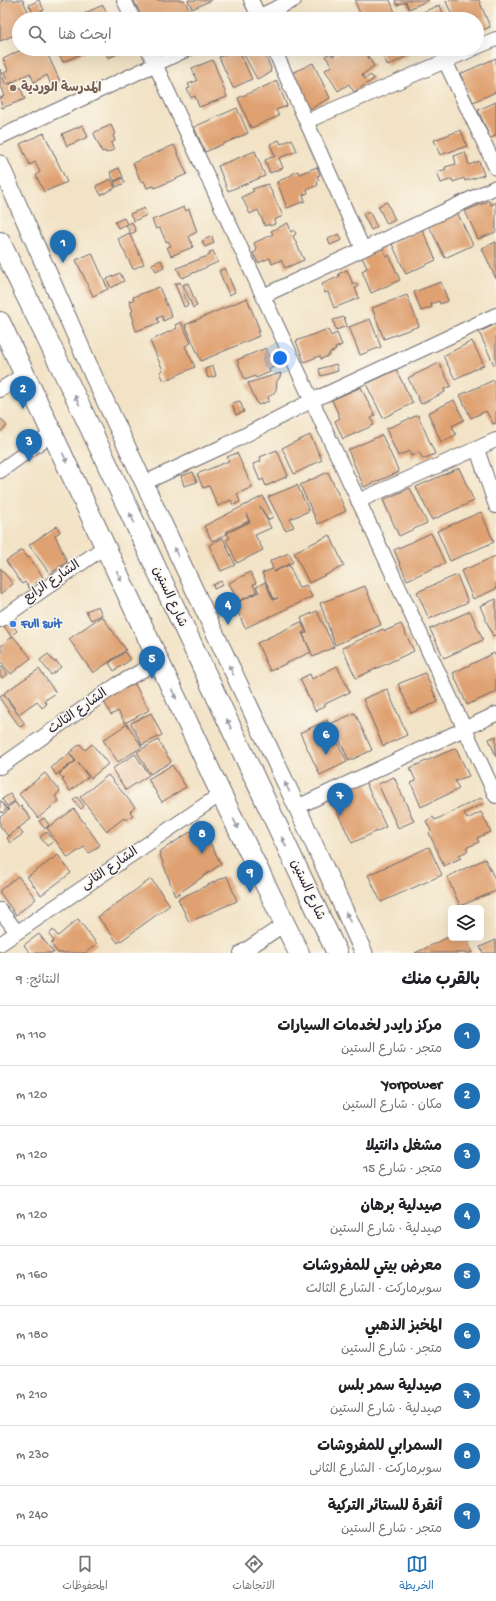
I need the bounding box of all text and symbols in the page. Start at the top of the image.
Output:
search box [12,12,484,56]
icon: search [26,23,48,45]
text: ابحث هنا [58,27,112,45]
place label: المدرسة الوردية [21,80,101,96]
marker: المدرسة الوردية [8,83,18,93]
pin: 1 [50,230,76,263]
your location [270,348,290,368]
pin: 2 [10,376,36,409]
one-way arrow [74,394,80,406]
pin: 3 [16,429,42,462]
one-way arrow [62,452,68,464]
one-way arrow [129,512,135,523]
one-way arrow [173,546,179,557]
street label: الشارع الرابع [21,558,84,607]
street label: شارع الستين [148,564,190,630]
one-way arrow [116,570,122,582]
pin: 4 [215,592,241,625]
place label: Full suit [20,617,63,632]
marker: Full suit [8,619,18,629]
pin: 5 [139,646,165,679]
one-way arrow [228,664,234,675]
street label: الشارع الثالث [46,686,110,738]
one-way arrow [171,688,177,700]
one-way arrow [226,718,232,730]
pin: 6 [313,722,339,755]
one-way arrow [284,781,290,792]
pin: 7 [327,783,353,816]
one-way arrow [233,818,239,830]
pin: 8 [189,821,215,854]
one-way arrow [281,836,287,847]
street label: الشارع الثانى [79,844,141,894]
street label: شارع الستين [286,857,328,923]
pin: 9 [237,860,263,893]
map controls [448,905,484,941]
button: layers [448,905,484,941]
one-way arrow [345,912,351,923]
text: بالقرب منك [401,971,480,991]
text: النتائج: 9 [16,973,60,988]
text: مركز رايدر لخدمات السيارات [278,1018,442,1036]
text: 110 m [16,1028,46,1043]
text: 1 [464,1028,470,1043]
text: متجر · شارع الستين [341,1042,442,1057]
text: Yorpower [382,1076,442,1094]
text: 120 m [16,1088,47,1103]
text: 2 [464,1088,470,1103]
text: مكان · شارع الستين [342,1098,442,1113]
text: مشغل دانتيلا [366,1138,442,1156]
text: 120 m [16,1148,47,1163]
text: 3 [464,1148,470,1163]
text: متجر · شارع 15 [363,1162,442,1177]
text: صيدلية برهان [360,1198,442,1216]
text: 120 m [16,1208,47,1223]
text: 4 [464,1208,470,1223]
text: صيدلية · شارع الستين [330,1222,442,1237]
text: معرض بيتي للمفروشات [303,1258,442,1276]
text: 160 m [16,1268,48,1283]
text: 5 [464,1268,470,1283]
text: سوبرماركت · الشارع الثالث [306,1282,442,1297]
text: المخبز الذهبي [365,1318,442,1336]
text: 180 m [16,1328,48,1343]
text: 6 [464,1328,470,1343]
text: متجر · شارع الستين [341,1342,442,1357]
text: صيدلية سمر بلس [338,1378,442,1396]
text: 210 m [16,1388,47,1403]
text: 7 [464,1388,470,1403]
text: صيدلية · شارع الستين [330,1402,442,1417]
text: السمرابي للمفروشات [317,1438,442,1456]
text: 230 m [16,1448,49,1463]
text: 8 [463,1448,471,1463]
text: سوبرماركت · الشارع الثانى [309,1462,442,1477]
text: أنقرة للستائر التركية [328,1498,442,1516]
text: 240 m [16,1508,48,1523]
text: 9 [464,1508,470,1523]
text: متجر · شارع الستين [341,1522,442,1537]
tab: المحفوظات [62,1553,108,1595]
tab: الاتجاهات [232,1553,275,1595]
tab: الخريطة [399,1553,434,1595]

